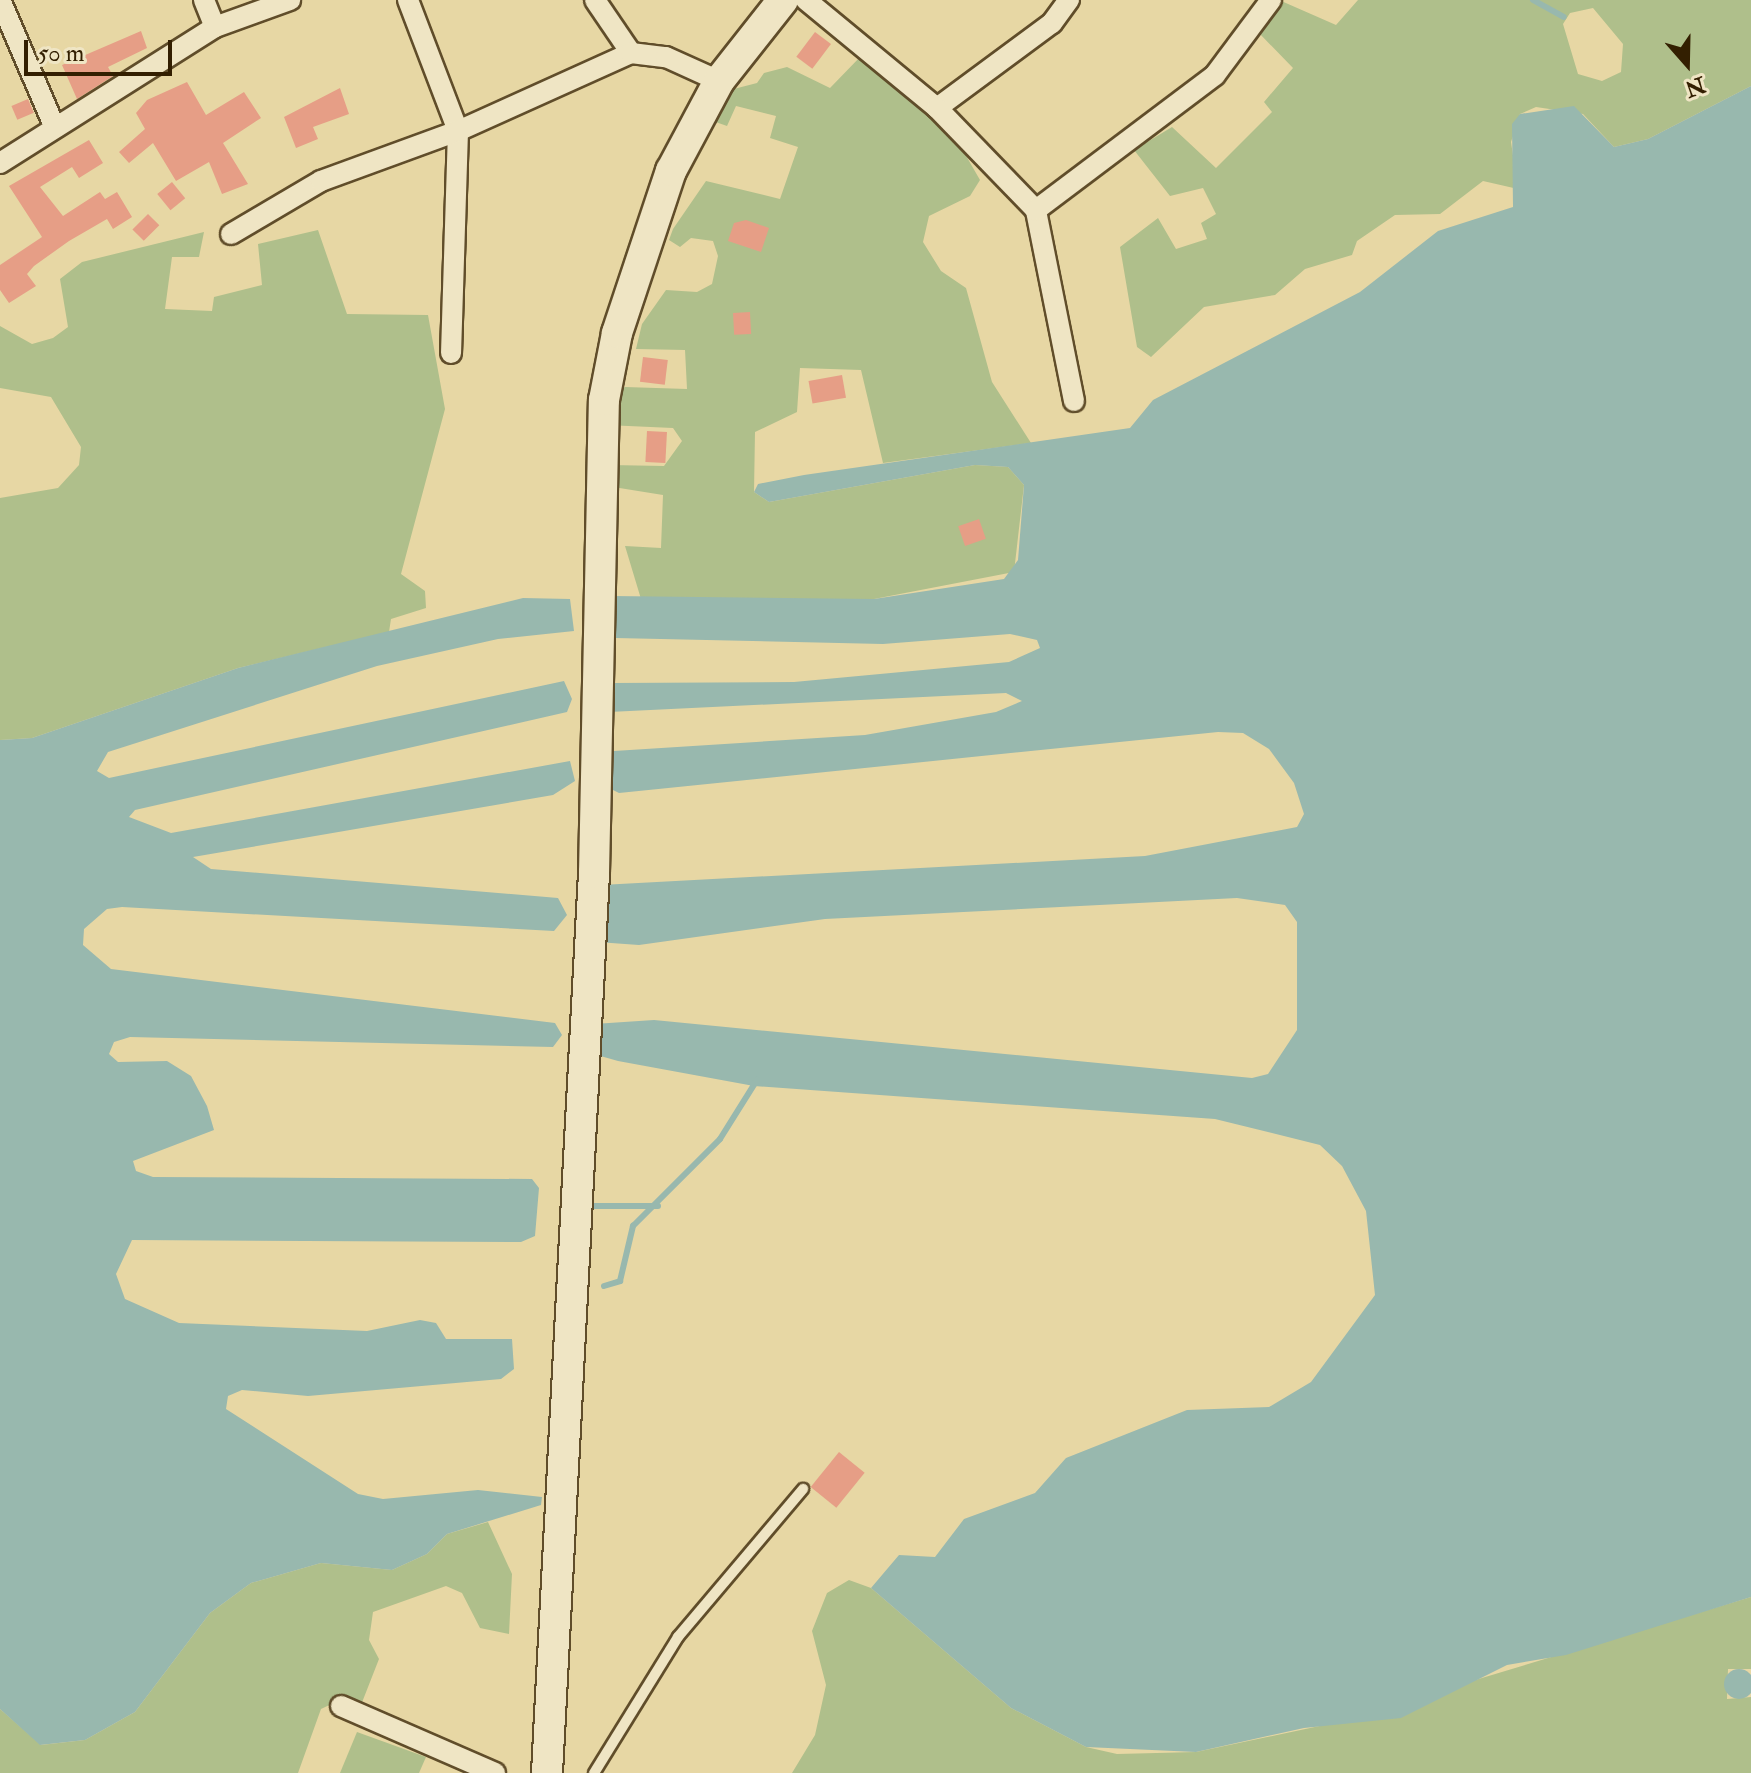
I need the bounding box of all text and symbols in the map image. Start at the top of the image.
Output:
scale bar [28,24,176,74]
north arrow [1647,24,1727,104]
text: 50 m [38,38,84,69]
text: N [1681,70,1709,103]

